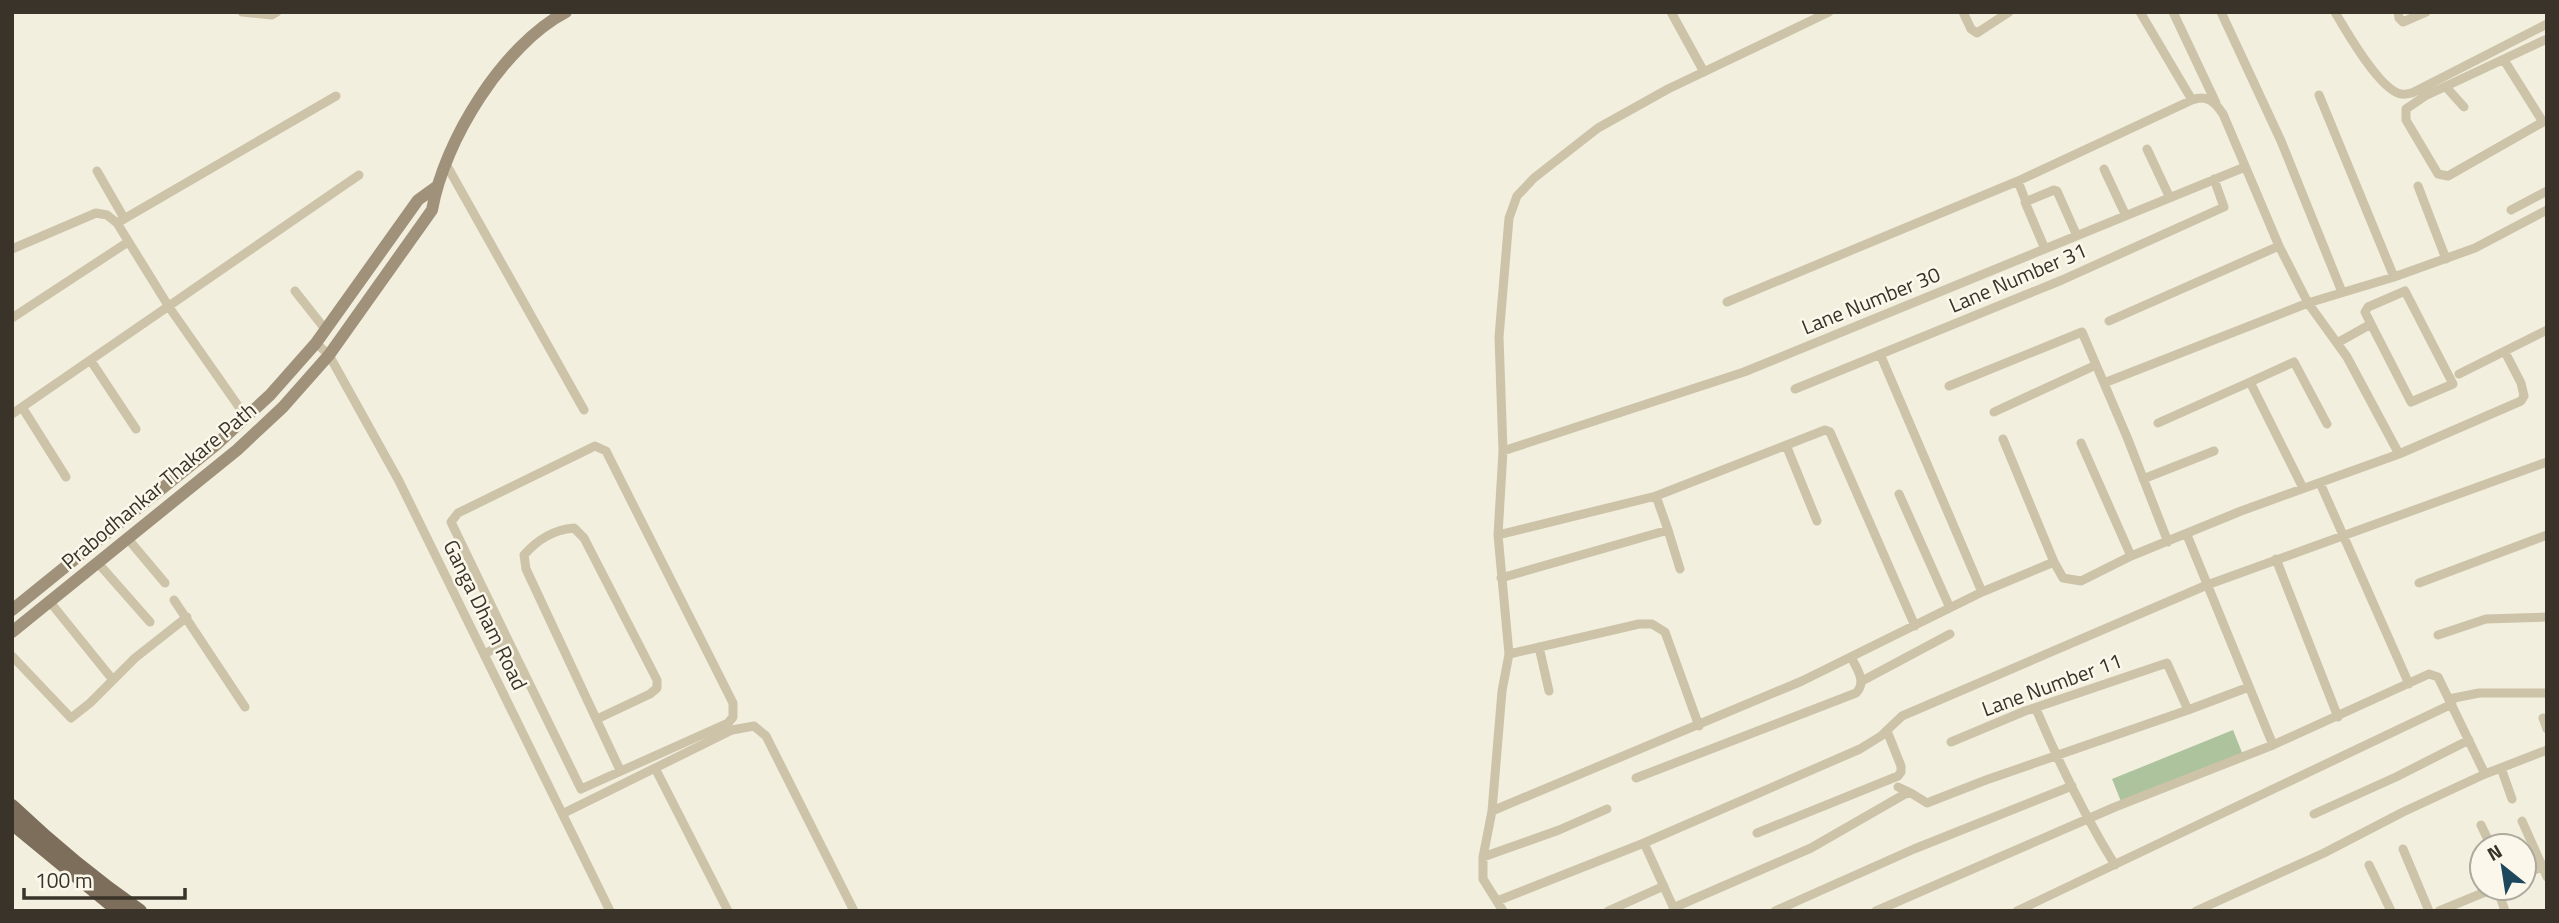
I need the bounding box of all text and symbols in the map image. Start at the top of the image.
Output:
street label: Lane Number 31 [1944,234,2092,321]
street label: Lane Number 30 [1796,258,1945,342]
street label: Prabodhankar Thakare Path [54,394,263,577]
street label: Ganga Dham Road [436,534,536,695]
street label: Lane Number 11 [1977,644,2126,724]
north arrow [2468,832,2538,902]
text: N [2481,836,2507,868]
scale bar [24,856,186,900]
text: 100 m [35,864,92,896]

